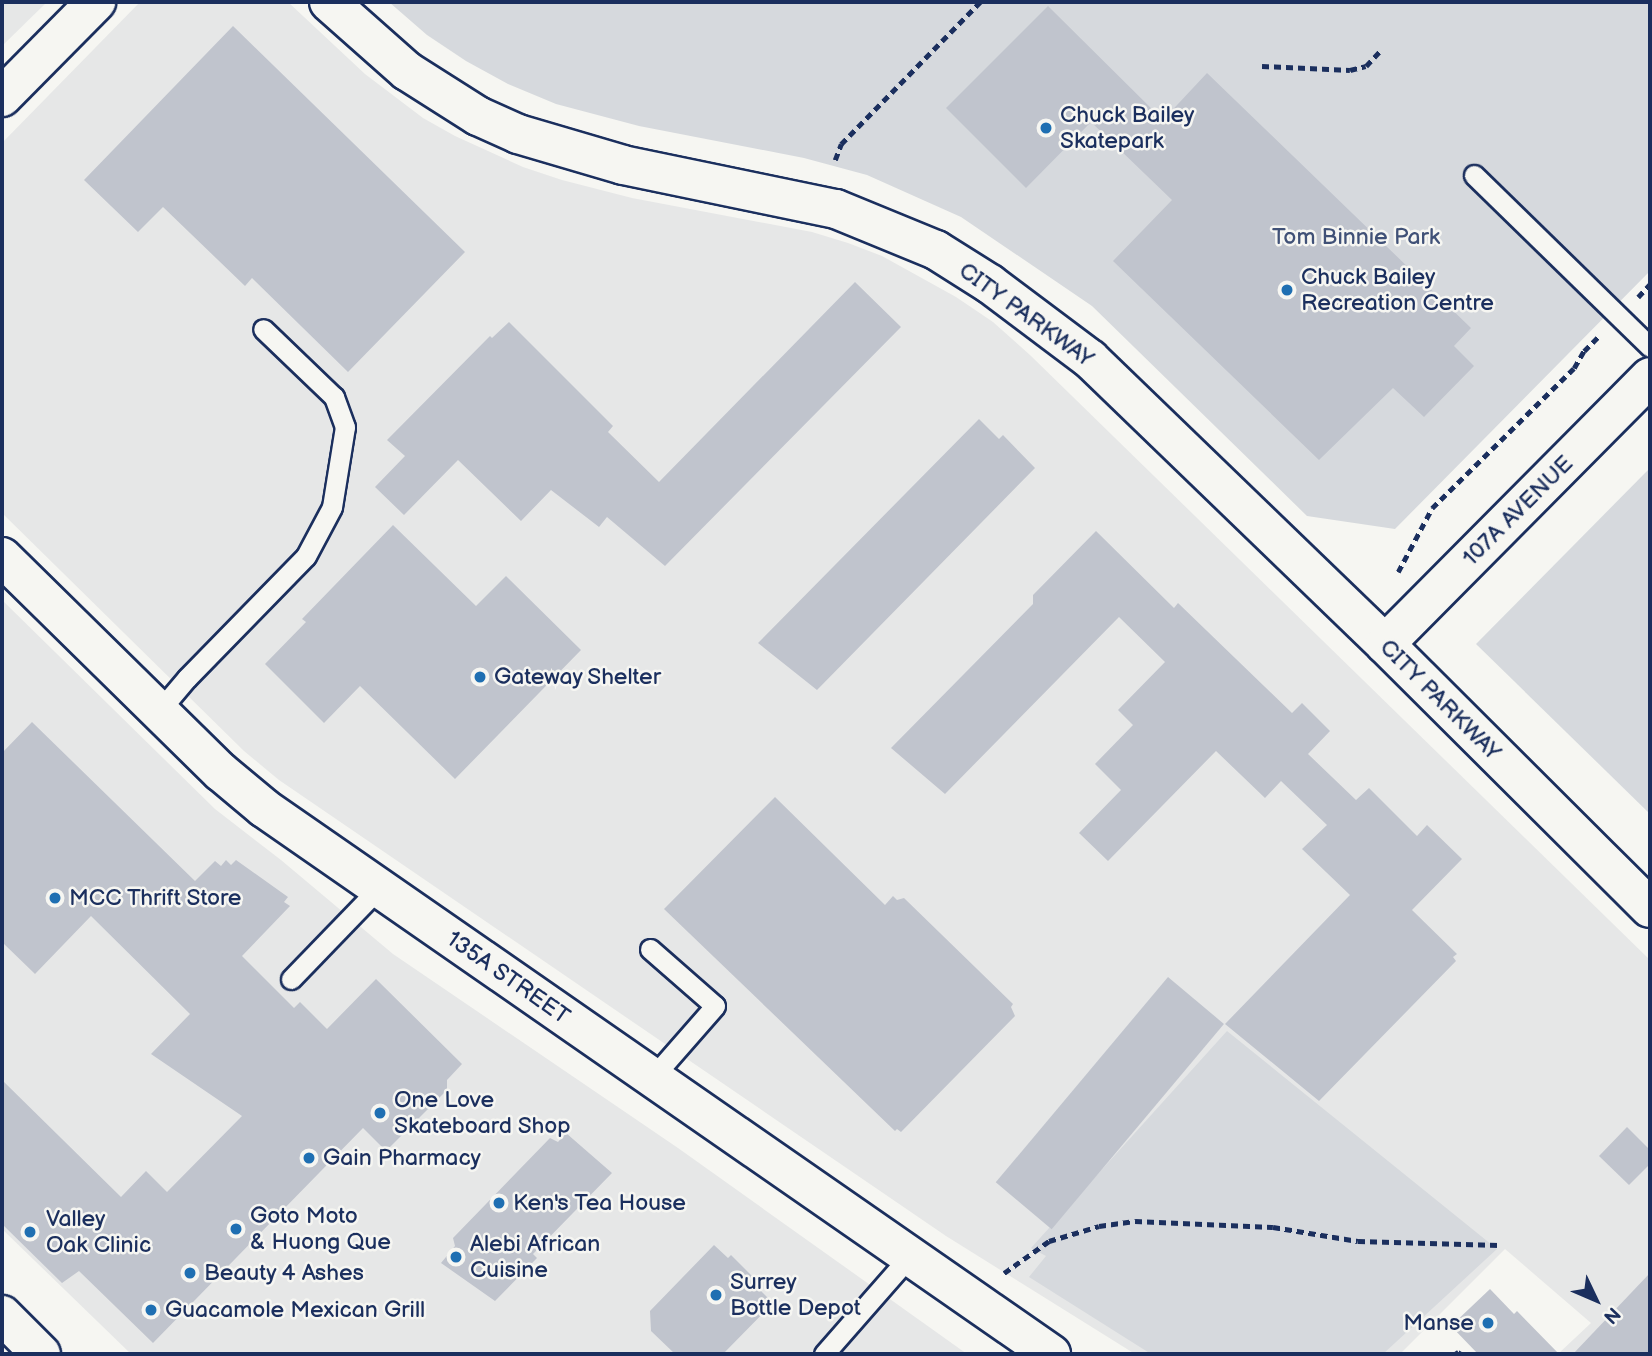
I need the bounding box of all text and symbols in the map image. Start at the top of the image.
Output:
place label: Chuck Bailey Skatepark [1060,101,1194,155]
marker: Chuck Bailey Skatepark [1038,120,1054,136]
park label: Tom Binnie Park [1272,223,1440,251]
street label: CITY PARKWAY [953,257,1099,373]
place label: Chuck Bailey Recreation Centre [1301,263,1494,317]
marker: Chuck Bailey Recreation Centre [1279,282,1295,298]
street label: 107A AVENUE [1457,450,1579,572]
street label: CITY PARKWAY [1374,634,1506,766]
place label: Gateway Shelter [494,663,663,691]
marker: Gateway Shelter [472,669,488,685]
place label: MCC Thrift Store [69,884,243,912]
marker: MCC Thrift Store [47,890,63,906]
street label: 135A STREET [441,925,575,1031]
place label: One Love Skateboard Shop [394,1086,571,1140]
marker: One Love Skateboard Shop [372,1105,388,1121]
place label: Gain Pharmacy [323,1144,481,1172]
marker: Gain Pharmacy [301,1150,317,1166]
place label: Ken's Tea House [513,1189,687,1217]
marker: Ken's Tea House [491,1195,507,1211]
place label: Goto Moto & Huong Que [250,1202,391,1256]
place label: Valley Oak Clinic [46,1205,151,1259]
marker: Goto Moto & Huong Que [228,1221,244,1237]
marker: Valley Oak Clinic [20,1222,40,1242]
place label: Alebi African Cuisine [470,1230,600,1284]
marker: Alebi African Cuisine [448,1249,464,1265]
place label: Beauty 4 Ashes [204,1259,365,1287]
marker: Beauty 4 Ashes [182,1265,198,1281]
north arrow [1561,1265,1631,1335]
place label: Surrey Bottle Depot [730,1268,861,1322]
marker: Surrey Bottle Depot [708,1287,724,1303]
place label: Guacamole Mexican Grill [165,1296,425,1324]
marker: Guacamole Mexican Grill [143,1302,159,1318]
text: N [1598,1302,1625,1328]
place label: Manse [1403,1309,1474,1337]
marker: Manse [1480,1315,1496,1331]

